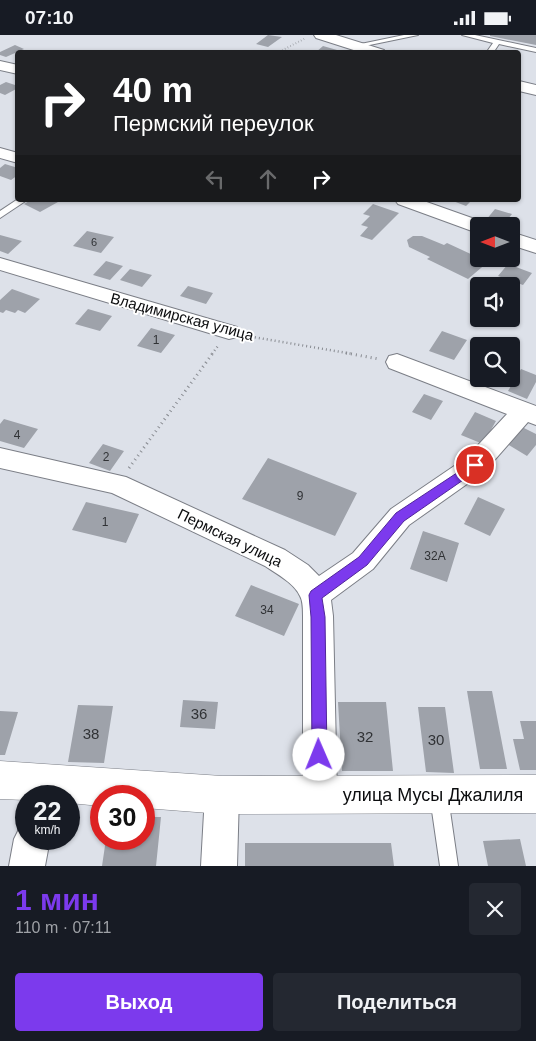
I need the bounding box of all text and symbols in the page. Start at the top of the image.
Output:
text: 07:10 [25,7,74,28]
icon: right [30,70,95,135]
text: 40 m [113,70,193,109]
text: Пермский переулок [113,111,314,136]
icon: left [201,165,229,193]
icon: ahead [254,165,282,193]
icon: right [307,165,335,193]
north arrow [470,217,520,267]
map controls [470,217,520,387]
house number: 6 [91,236,97,248]
button: sound [470,277,520,327]
street label: Владимирская улица [109,289,256,344]
house number: 1 [153,333,160,347]
button: search [470,337,520,387]
house number: 4 [14,428,21,442]
pin [454,444,496,486]
house number: 2 [103,450,110,464]
icon: arrive [461,451,489,479]
house number: 9 [297,489,304,503]
street label: Пермская улица [175,505,286,570]
house number: 1 [102,515,109,529]
house number: 32А [424,549,446,563]
house number: 34 [260,603,274,617]
house number: 36 [191,705,207,722]
house number: 38 [83,725,99,742]
position arrow [292,728,344,780]
house number: 32 [357,728,373,745]
house number: 30 [428,731,444,748]
speed limit sign: 30 [90,785,155,850]
street label: улица Мусы Джалиля [343,785,523,805]
text: 22 [34,797,61,825]
text: km/h [34,823,61,837]
text: 1 мин [15,883,99,916]
button: close [469,883,521,935]
text: 110 m · 07:11 [15,919,111,936]
button: Выход [15,973,263,1031]
button: Поделиться [273,973,521,1031]

